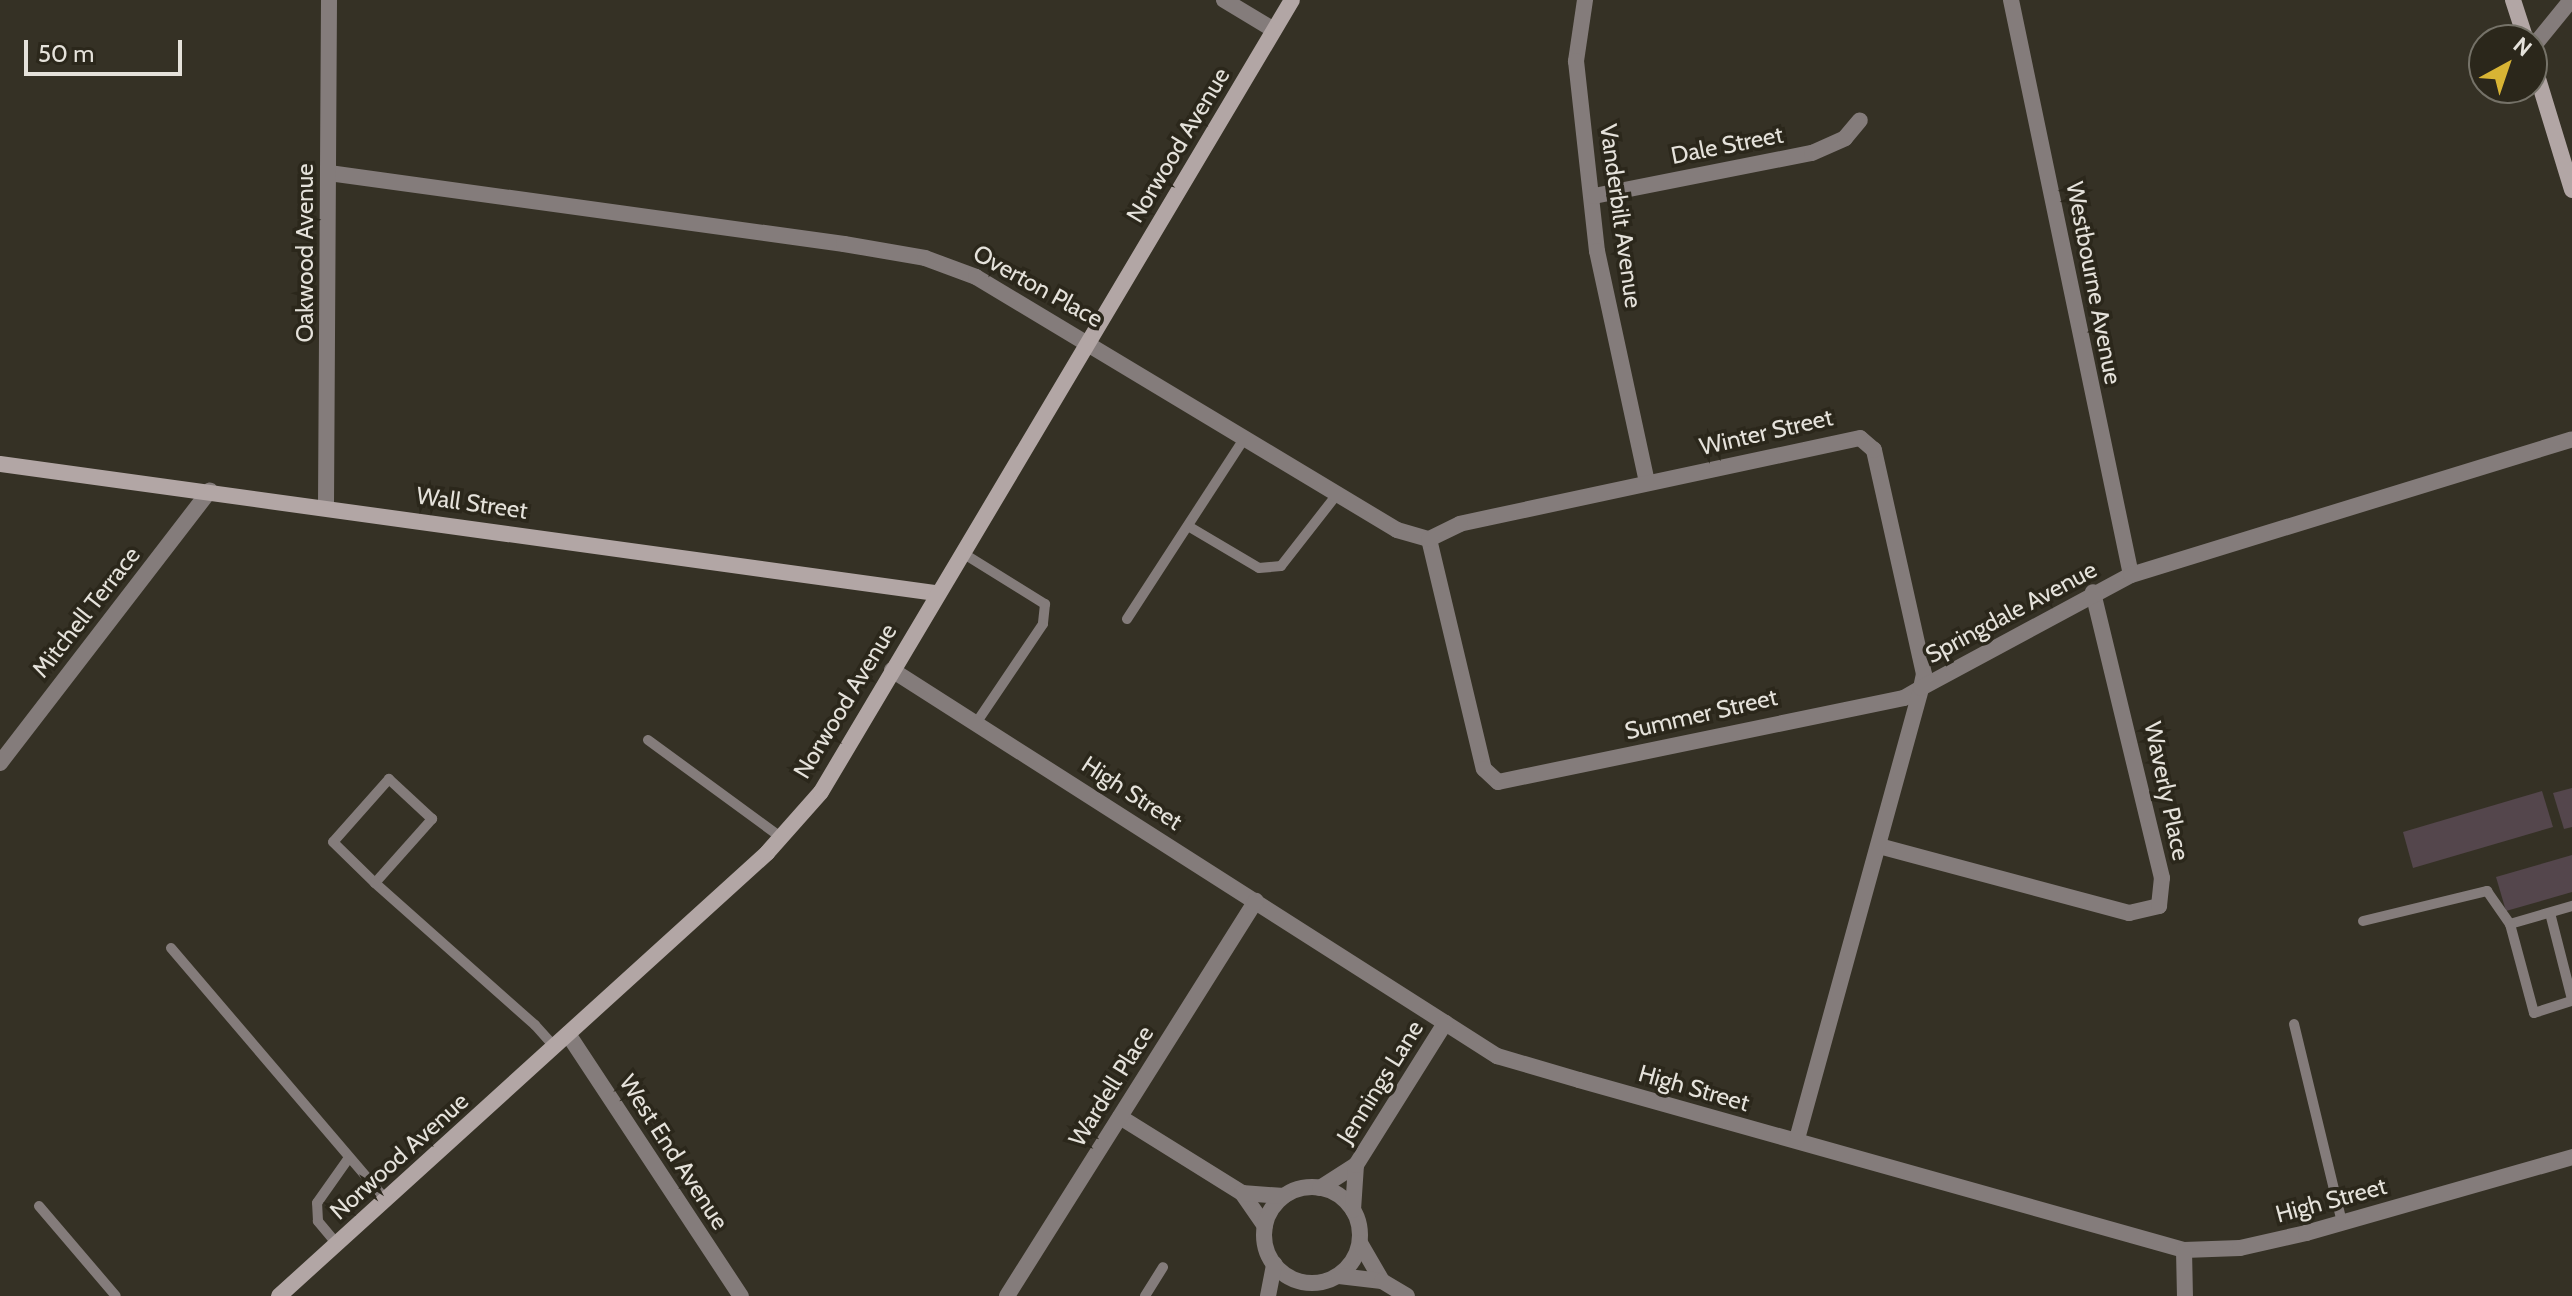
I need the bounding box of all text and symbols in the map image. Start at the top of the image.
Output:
scale bar [28,24,186,74]
north arrow [2468,24,2548,104]
text: N [2508,31,2537,62]
text: 50 m [38,39,94,68]
street label: Norwood Avenue [1120,62,1236,228]
street label: Dale Street [1668,120,1786,170]
street label: Vanderbilt Avenue [1594,122,1648,310]
street label: Oakwood Avenue [291,163,319,343]
street label: Westbourne Avenue [2060,179,2128,387]
street label: Overton Place [968,239,1108,333]
street label: Winter Street [1697,403,1835,461]
street label: Wall Street [415,481,529,525]
street label: Mitchell Terrace [26,541,146,683]
street label: Springdale Avenue [1921,555,2101,669]
street label: Norwood Avenue [787,618,903,784]
street label: Summer Street [1622,682,1780,746]
street label: Waverly Place [2138,719,2196,863]
street label: High Street [1076,750,1188,836]
street label: Jennings Lane [1331,1015,1429,1149]
street label: Wardell Place [1063,1020,1159,1152]
street label: High Street [1635,1058,1753,1118]
street label: West End Avenue [613,1069,735,1235]
street label: Norwood Avenue [324,1086,474,1226]
street label: High Street [2272,1171,2390,1229]

